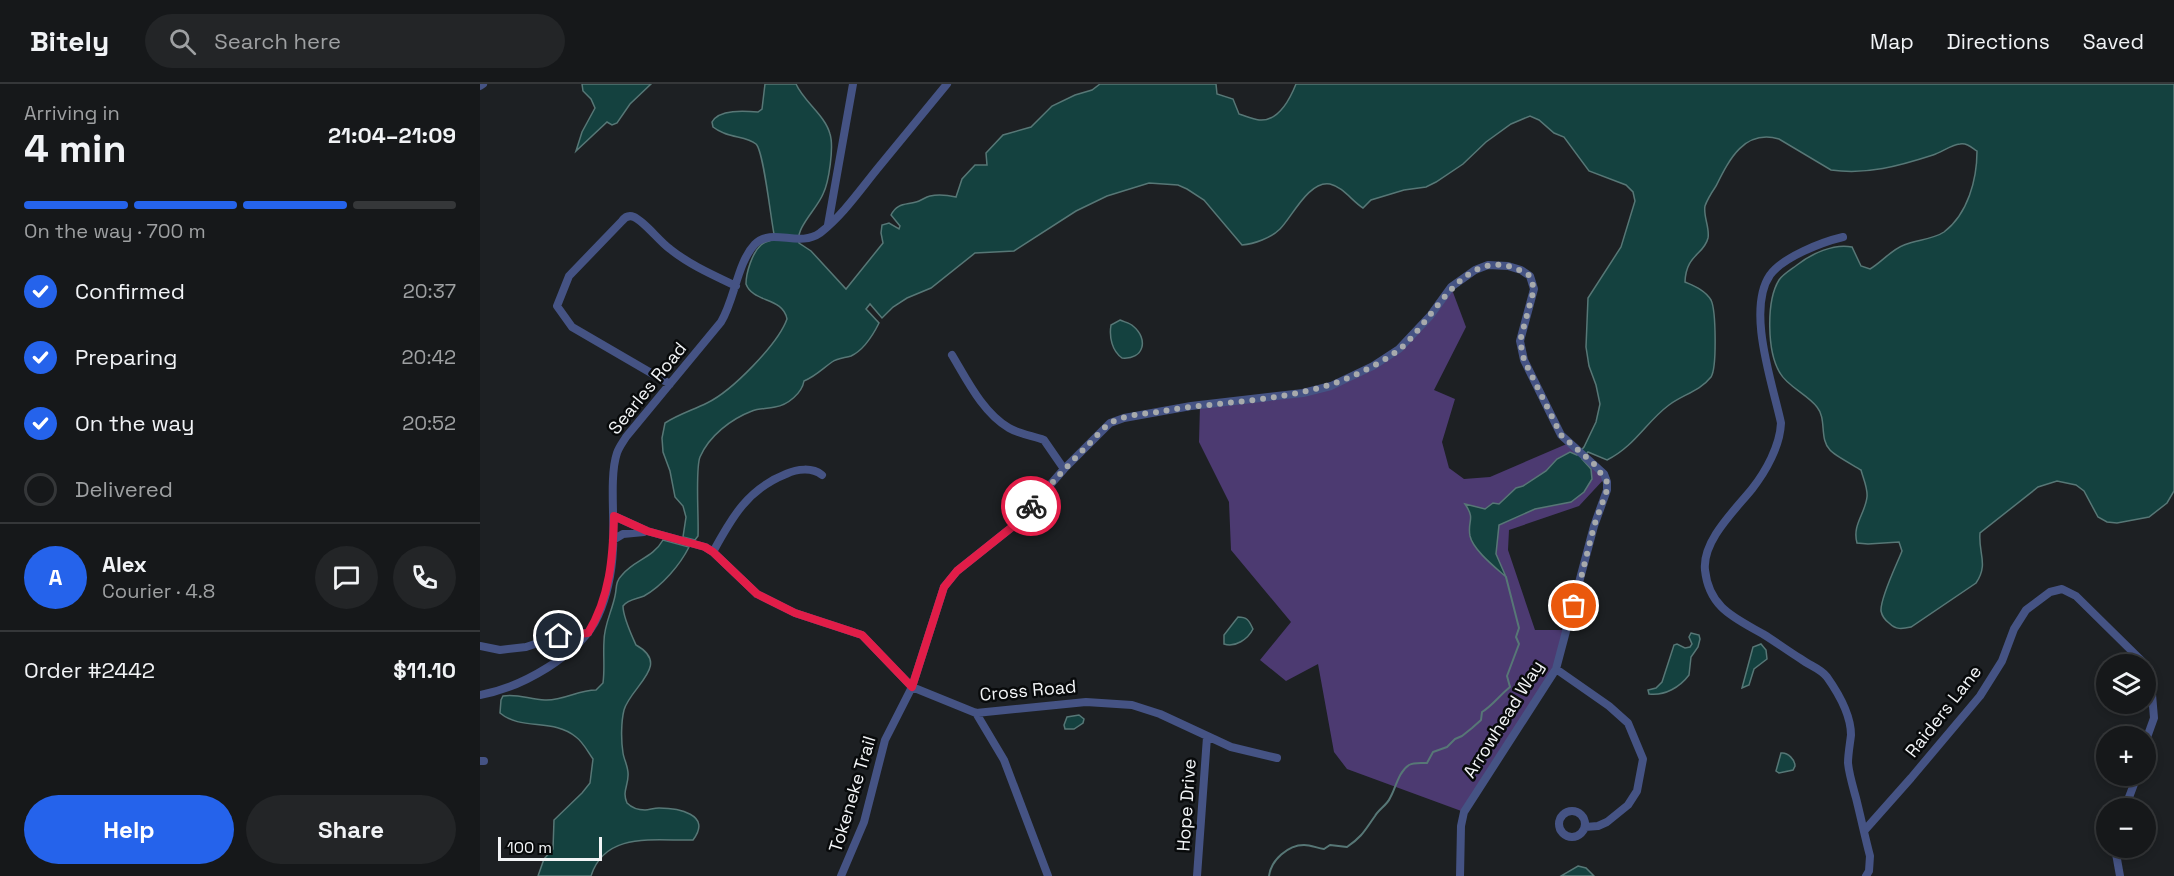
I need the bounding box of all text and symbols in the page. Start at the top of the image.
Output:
search box [145,14,565,68]
text: Bitely [30,23,109,59]
icon: search [166,25,199,58]
text: Search here [214,27,341,55]
text: Map [1870,28,1914,55]
text: Directions [1947,28,2050,55]
text: Saved [2083,28,2144,55]
text: Arriving in [24,100,120,126]
text: 21:04–21:09 [328,121,456,149]
text: 4 min [24,124,126,173]
text: On the way · 700 m [24,218,206,244]
icon: check [24,275,57,308]
text: Confirmed [75,277,185,305]
text: 20:37 [403,278,456,304]
street label: Searles Road [603,337,691,439]
icon: check [24,341,57,374]
text: Preparing [75,343,177,371]
text: 20:42 [402,344,456,370]
icon: check [24,407,57,440]
text: On the way [75,409,194,437]
text: 20:52 [402,410,456,436]
text: Delivered [75,475,173,503]
courier [1001,476,1061,536]
icon: bike [1015,490,1048,523]
button: chat [315,546,378,609]
button: phone [393,546,456,609]
text: Alex [102,550,147,578]
text: A [49,563,62,591]
text: Courier · 4.8 [102,578,215,604]
pin [1548,580,1599,631]
icon: bag [1557,589,1590,622]
pin [533,610,584,661]
icon: home [542,619,575,652]
map controls [2096,654,2156,858]
button: layers [2096,654,2156,714]
text: Order #2442 [24,656,155,684]
text: $11.10 [393,656,456,684]
street label: Arrowhead Way [1458,656,1548,782]
street label: Raiders Lane [1900,660,1986,762]
street label: Cross Road [979,674,1077,706]
button: + [2096,726,2156,786]
street label: Tokeneke Trail [823,733,881,855]
street label: Hope Drive [1171,758,1201,852]
button: Help [24,795,234,864]
button: Share [246,795,456,864]
button: − [2096,798,2156,858]
scale bar [498,834,602,862]
text: 100 m [507,837,552,858]

